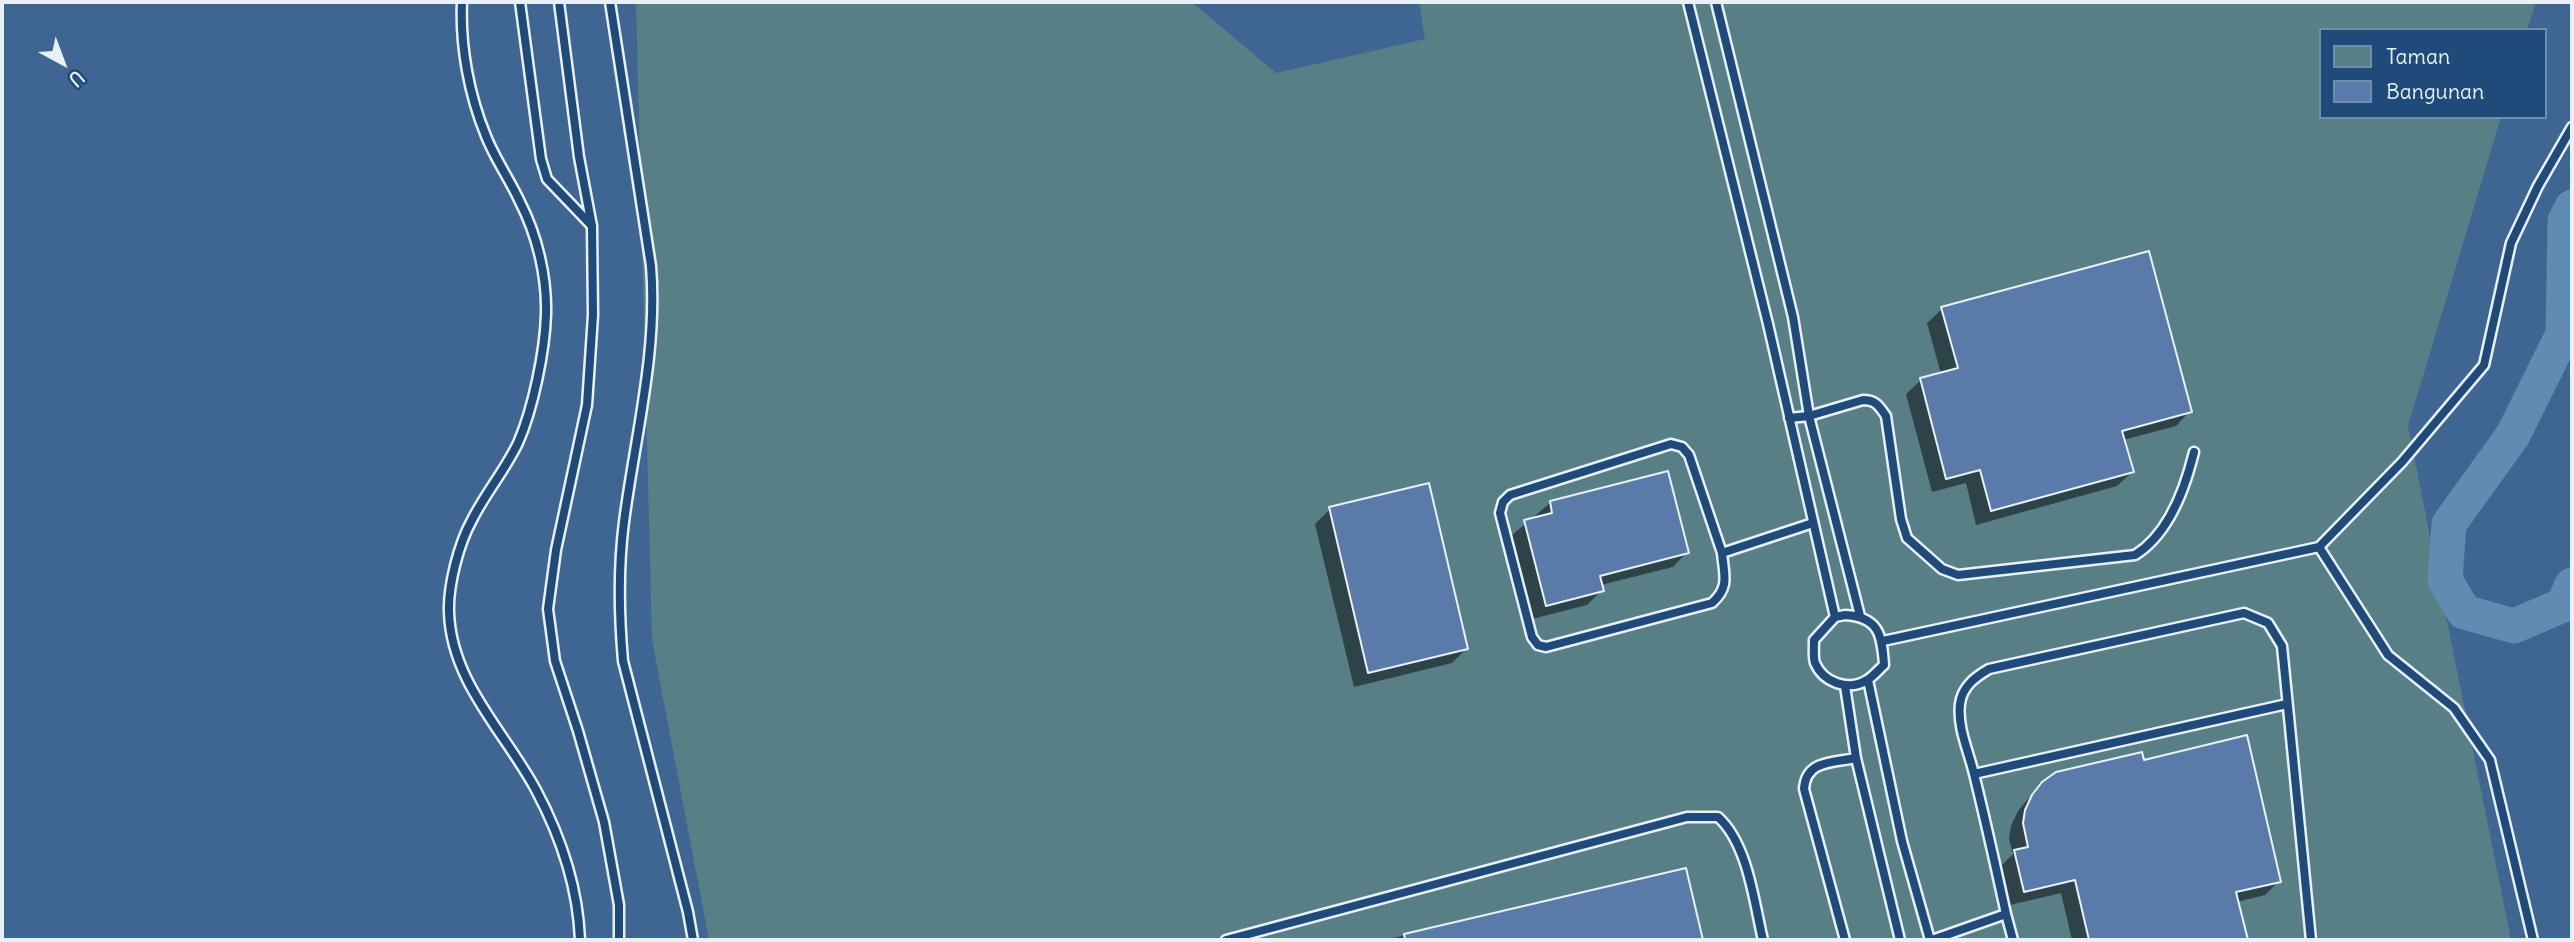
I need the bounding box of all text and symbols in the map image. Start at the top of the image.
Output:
north arrow [28,28,98,98]
legend [2318,28,2546,119]
text: Taman [2386,43,2450,70]
text: U [64,66,90,92]
text: Bangunan [2386,78,2484,105]

